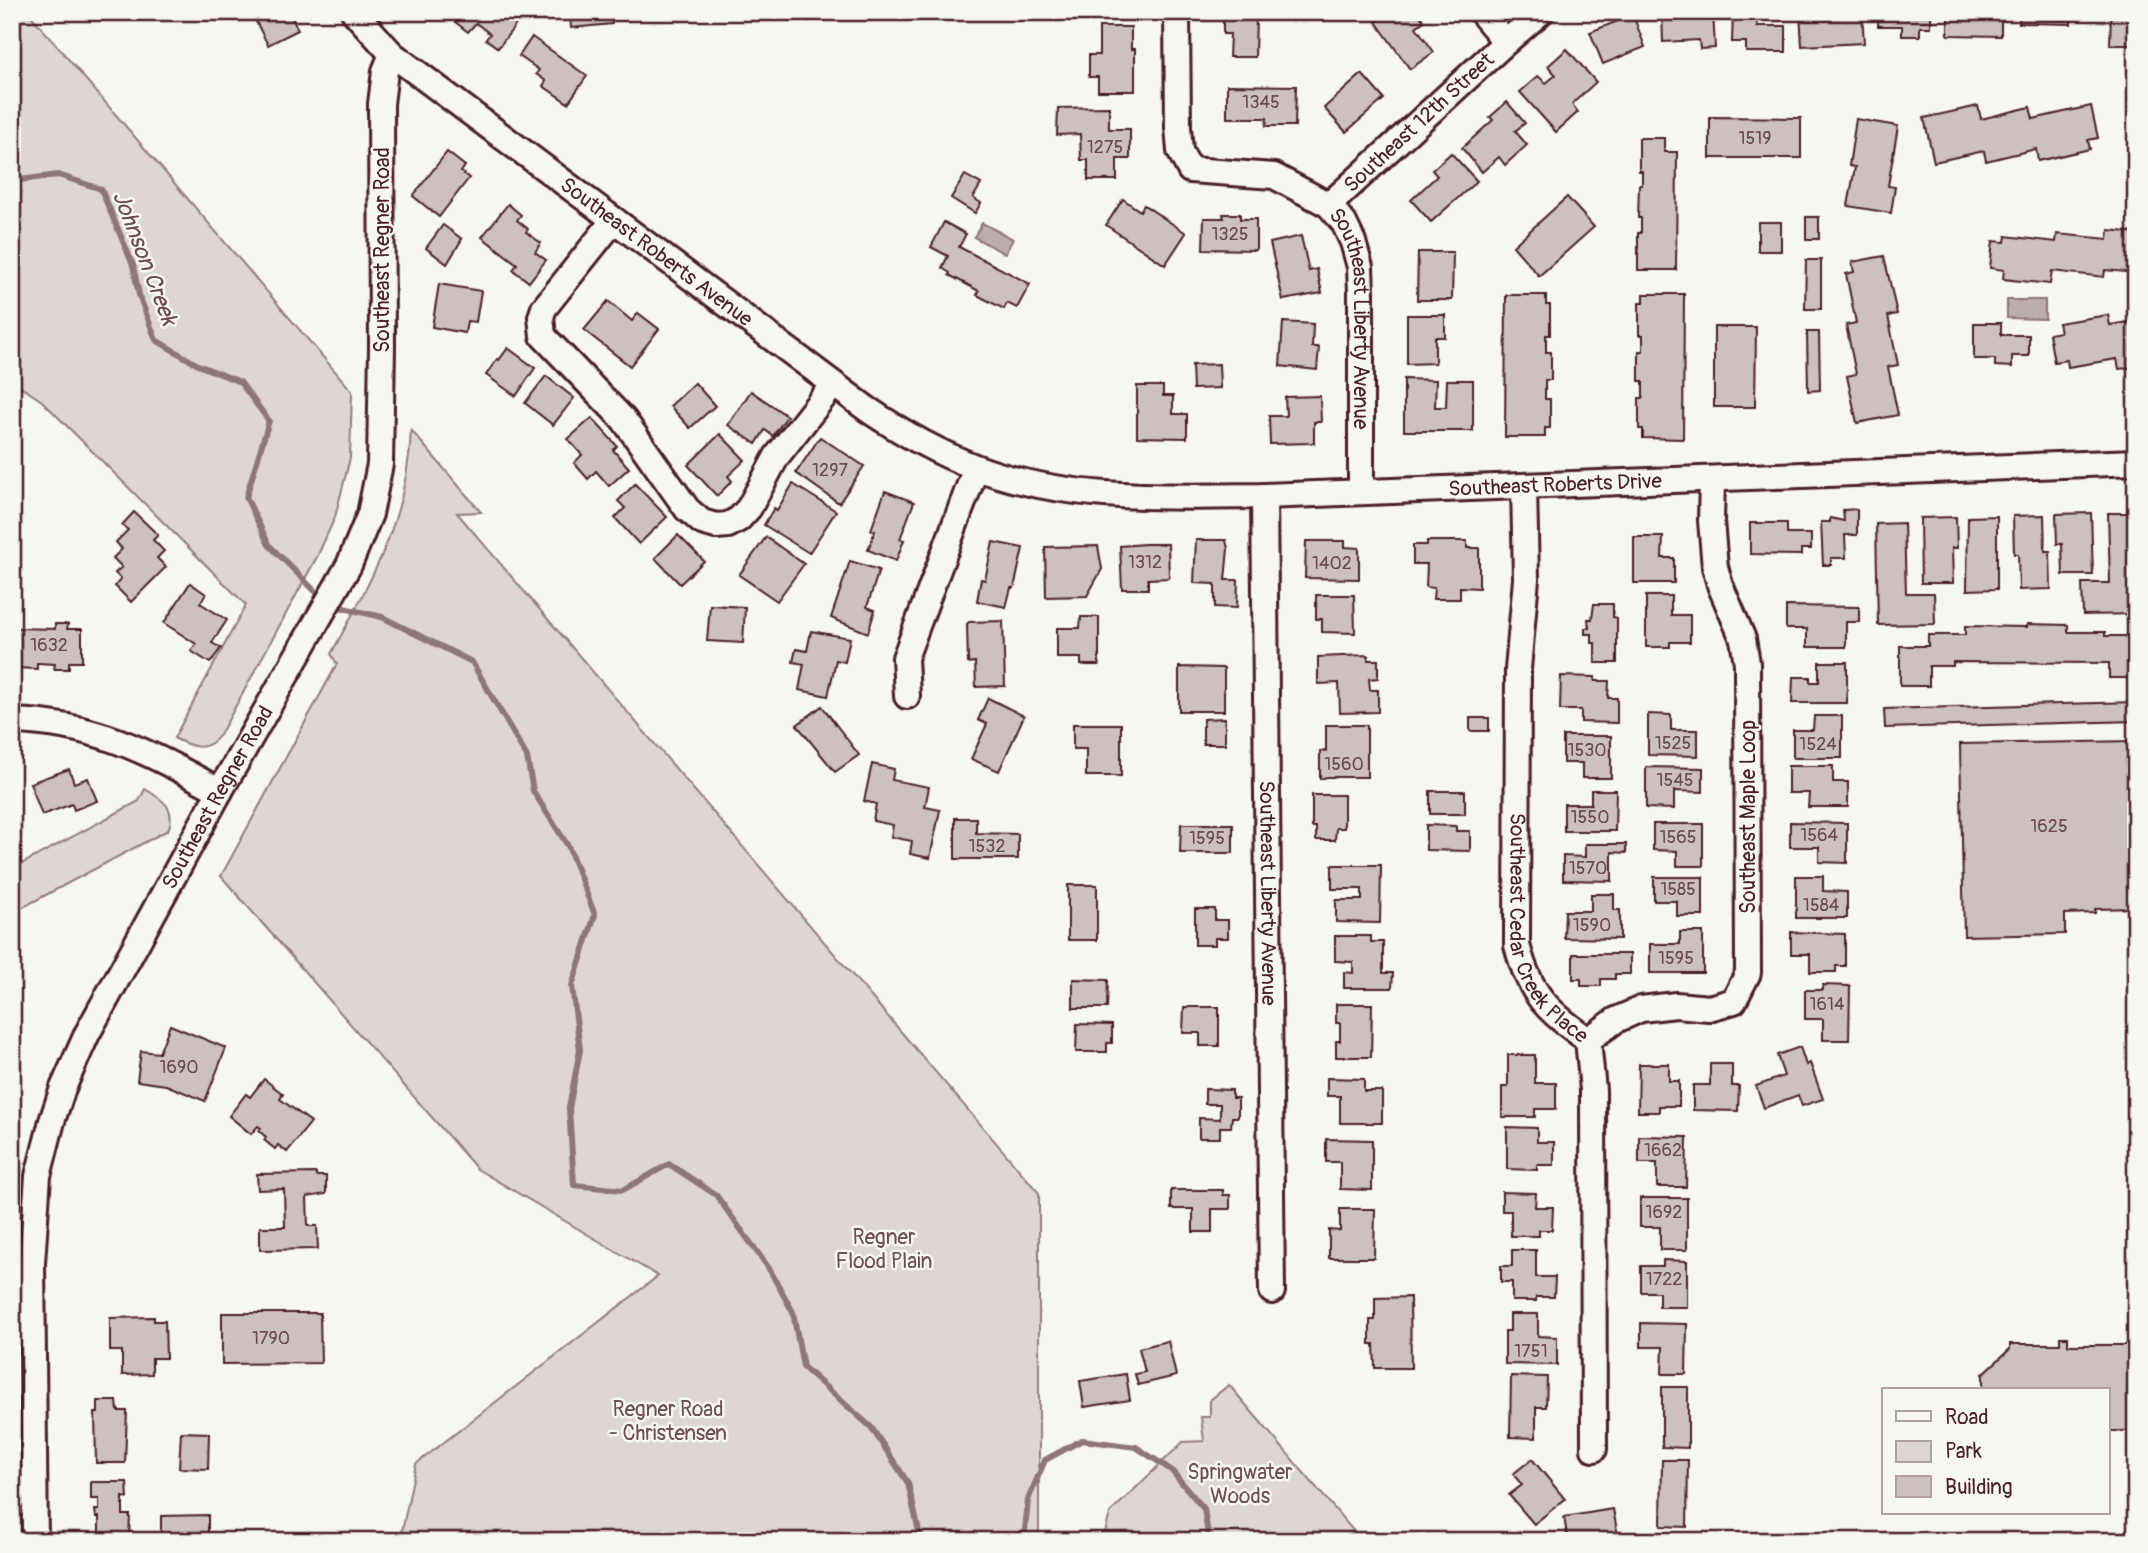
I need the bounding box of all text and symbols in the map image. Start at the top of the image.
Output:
street label: Southeast 12th Street [1338,46,1500,198]
house number: 1345 [1242,91,1280,114]
house number: 1519 [1738,127,1772,150]
house number: 1275 [1087,136,1123,159]
street label: Southeast Regner Road [369,147,396,353]
street label: Southeast Roberts Avenue [555,171,759,333]
water label: Johnson Creek [106,187,185,331]
street label: Southeast Liberty Avenue [1323,202,1375,430]
house number: 1325 [1212,223,1248,246]
house number: 1297 [812,459,848,482]
street label: Southeast Roberts Drive [1448,467,1663,502]
house number: 1312 [1128,551,1162,574]
house number: 1402 [1312,552,1352,575]
house number: 1632 [30,634,68,657]
street label: Southeast Regner Road [155,701,279,894]
street label: Southeast Maple Loop [1735,720,1762,914]
house number: 1525 [1655,732,1691,755]
house number: 1524 [1799,733,1837,756]
house number: 1530 [1567,739,1607,762]
house number: 1560 [1324,753,1364,776]
house number: 1545 [1657,769,1694,792]
street label: Southeast Liberty Avenue [1253,780,1283,1006]
house number: 1550 [1571,806,1609,829]
street label: Southeast Cedar Creek Place [1503,813,1594,1050]
house number: 1625 [2030,815,2068,838]
house number: 1564 [1800,824,1838,847]
house number: 1565 [1659,826,1697,849]
house number: 1595 [1189,827,1225,850]
house number: 1532 [969,835,1005,858]
house number: 1570 [1569,857,1607,880]
house number: 1585 [1660,878,1696,901]
house number: 1584 [1803,894,1840,917]
house number: 1590 [1573,914,1611,937]
house number: 1595 [1658,947,1694,970]
house number: 1614 [1810,993,1845,1016]
house number: 1690 [159,1056,199,1079]
house number: 1662 [1644,1139,1682,1162]
house number: 1692 [1646,1201,1682,1224]
park label: Regner Flood Plain [836,1224,932,1275]
house number: 1722 [1646,1268,1682,1291]
house number: 1790 [252,1327,290,1350]
house number: 1751 [1514,1340,1548,1363]
legend [1882,1388,2110,1514]
park label: Regner Road - Christensen [609,1396,727,1447]
text: Road [1945,1404,1989,1431]
text: Park [1945,1438,1982,1465]
park label: Springwater Woods [1187,1459,1293,1510]
text: Building [1945,1474,2012,1501]

